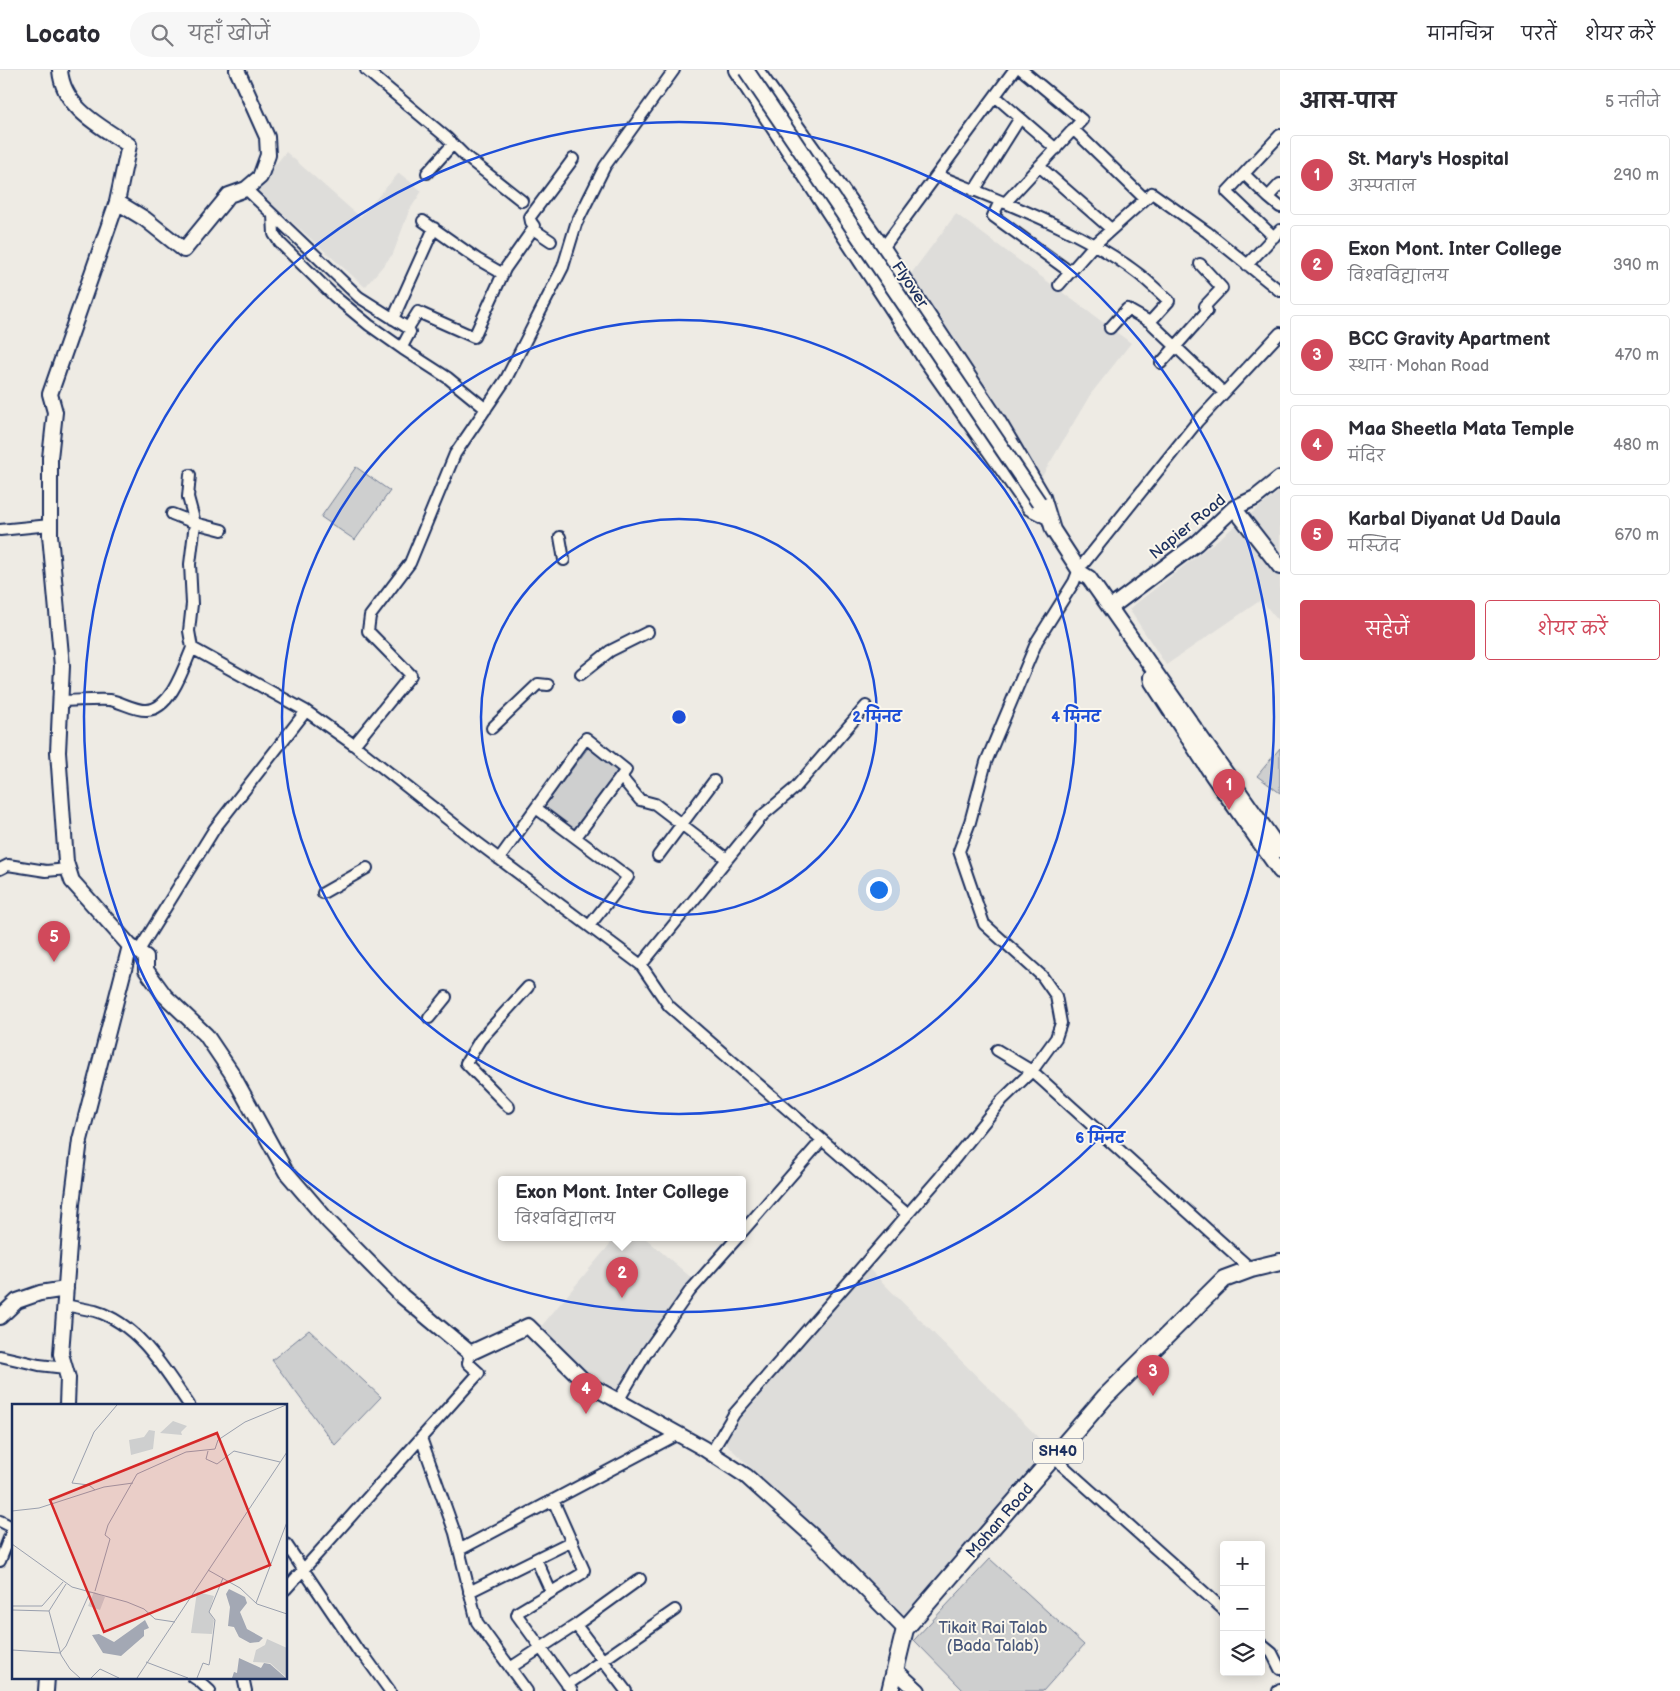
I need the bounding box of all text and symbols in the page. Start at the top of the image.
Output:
search box [130,12,480,57]
text: Locato [25,20,100,49]
icon: search [148,21,176,49]
text: यहाँ खोजें [188,23,270,46]
text: मानचित्र [1427,24,1493,45]
text: परतें [1521,24,1557,45]
text: शेयर करें [1585,24,1655,45]
text: आस-पास [1300,89,1396,114]
text: 5 नतीजे [1605,93,1660,112]
text: St. Mary's Hospital [1348,148,1509,171]
text: 1 [1314,166,1320,185]
text: 290 m [1613,166,1659,185]
text: अस्पताल [1348,177,1416,196]
text: Exon Mont. Inter College [1348,238,1562,261]
text: 2 [1312,256,1322,275]
text: 390 m [1613,256,1659,275]
street label: Flyover [887,258,932,312]
text: विश्वविद्यालय [1348,267,1448,286]
text: BCC Gravity Apartment [1348,328,1550,351]
text: 3 [1312,346,1322,365]
text: 470 m [1614,346,1659,365]
text: स्थान · Mohan Road [1348,357,1489,376]
text: Maa Sheetla Mata Temple [1348,418,1574,441]
text: 4 [1312,436,1322,455]
text: 480 m [1613,436,1659,455]
text: मंदिर [1348,447,1385,466]
street label: Napier Road [1146,491,1230,564]
text: Karbal Diyanat Ud Daula [1348,508,1561,531]
text: 5 [1312,526,1322,545]
text: 670 m [1614,526,1659,545]
text: मस्जिद [1348,537,1400,556]
button: सहेजें [1300,600,1475,660]
button: शेयर करें [1485,600,1660,660]
text: 2 मिनट [852,704,903,727]
text: 4 मिनट [1051,704,1102,727]
centre of rings [670,708,688,726]
pin: 1 [1213,769,1245,810]
your location [866,877,892,903]
pin: 5 [38,921,70,962]
text: 6 मिनट [1075,1125,1126,1148]
popup [498,1176,746,1241]
text: Exon Mont. Inter College [515,1181,729,1204]
text: विश्वविद्यालय [515,1210,616,1229]
pin: 2 [606,1257,638,1298]
pin: 3 [1137,1355,1169,1396]
pin: 4 [570,1373,602,1414]
inset map [12,1404,288,1678]
road number: SH40 [1033,1438,1083,1464]
street label: Mohan Road [963,1480,1038,1562]
map controls [1220,1541,1265,1676]
button: + [1220,1541,1265,1586]
button: − [1220,1586,1265,1631]
park label: Tikait Rai Talab (Bada Talab) [939,1619,1047,1656]
button: layers [1220,1631,1265,1676]

